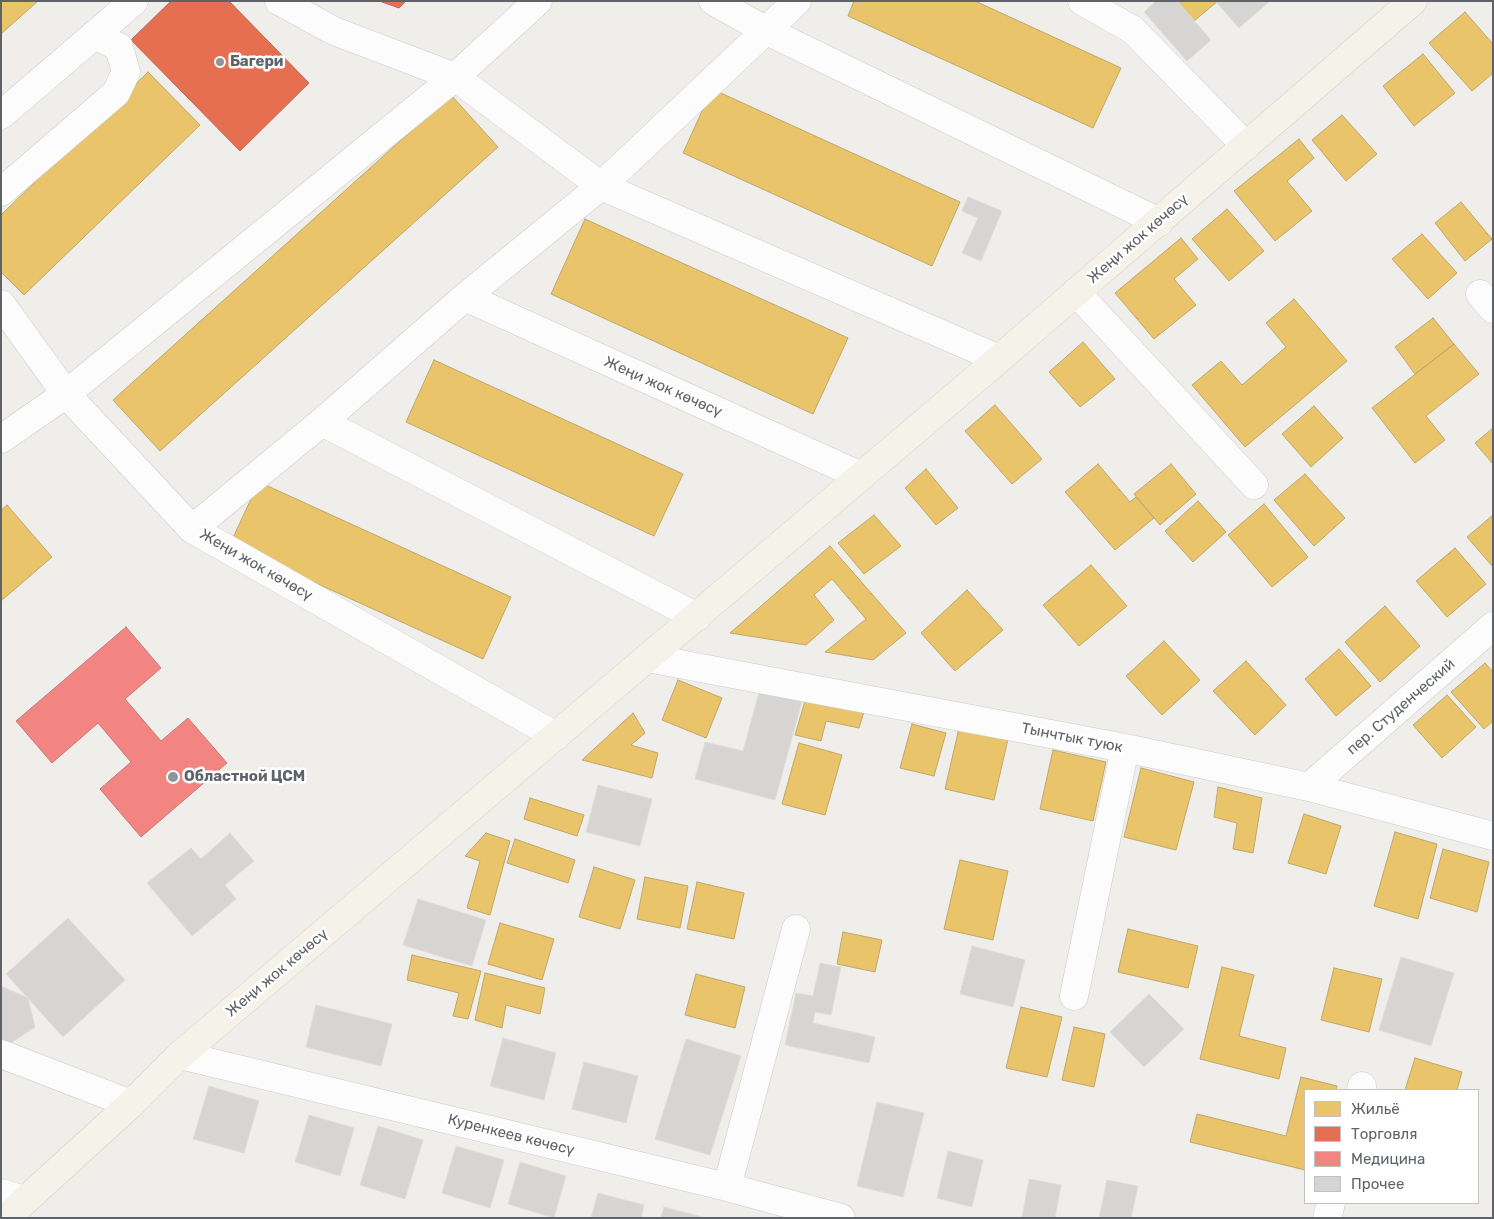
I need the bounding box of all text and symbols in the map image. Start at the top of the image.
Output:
place label: Багери [230,53,283,71]
marker: Багери [214,56,226,68]
street label: Жеңи жок көчөсү [1084,190,1192,288]
street label: Жеңи жок көчөсү [601,353,725,421]
street label: Жеңи жок көчөсү [196,525,316,605]
street label: пер. Студенческий [1343,655,1459,759]
street label: Тынчтык туюк [1020,719,1124,757]
place label: Областной ЦСМ [184,768,305,786]
marker: Областной ЦСМ [166,770,180,784]
street label: Жеңи жок көчөсү [222,925,332,1021]
legend [1304,1089,1479,1204]
text: Жильё [1351,1100,1400,1118]
street label: Куренкеев көчөсү [446,1111,576,1159]
text: Торговля [1351,1125,1417,1143]
text: Медицина [1351,1150,1425,1168]
text: Прочее [1351,1175,1404,1193]

